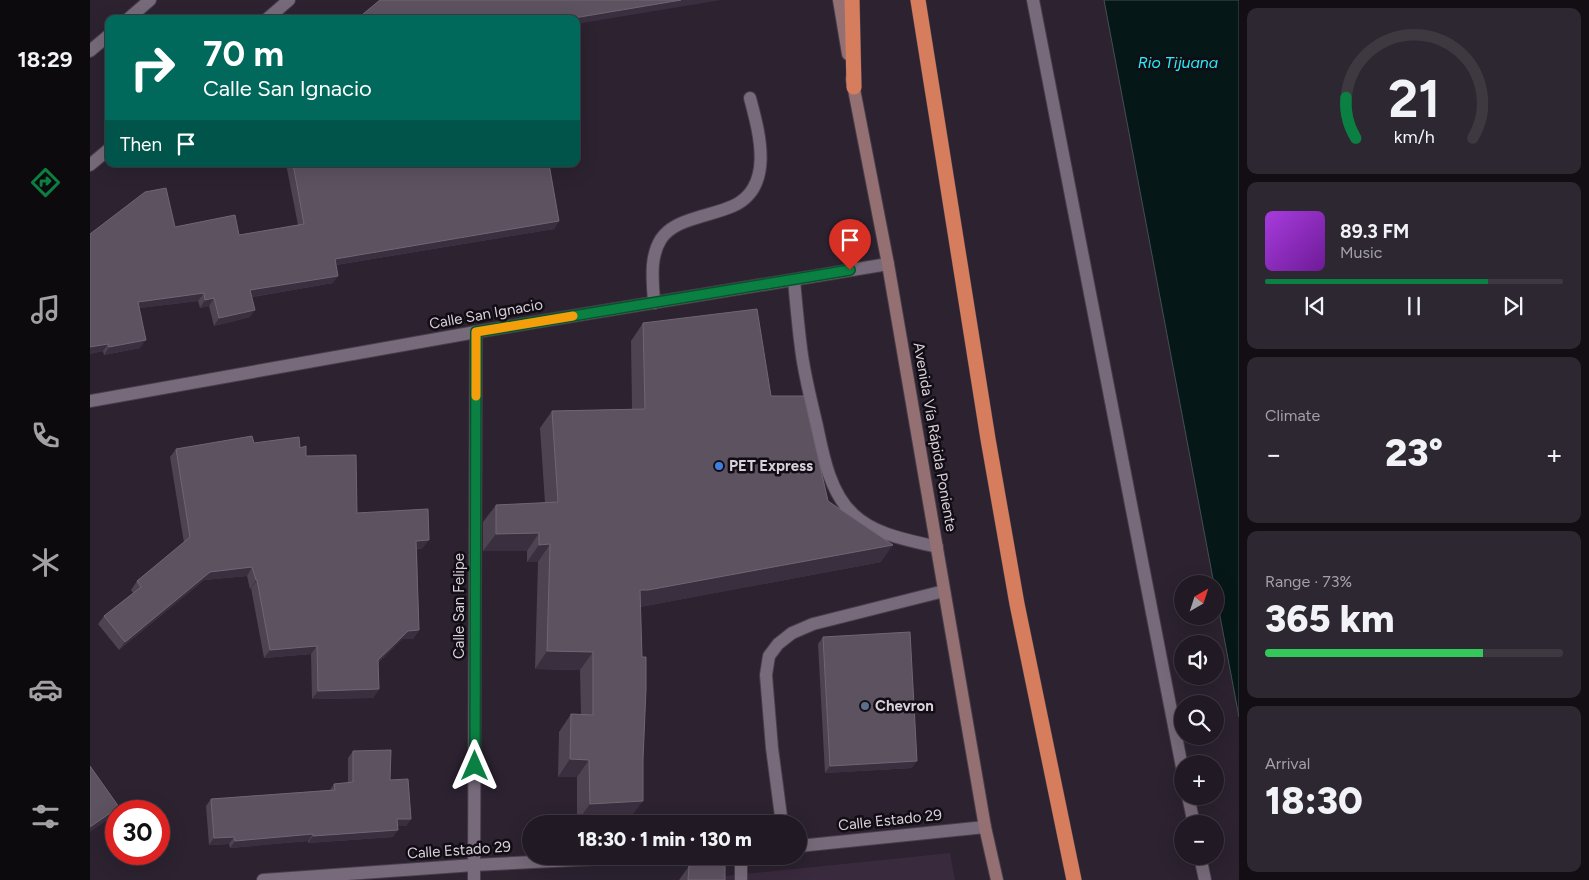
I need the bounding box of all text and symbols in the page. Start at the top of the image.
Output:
text: 70 m [203,33,284,75]
icon: right [120,35,185,100]
text: 18:29 [18,46,72,73]
water label: Rio Tijuana [1138,53,1218,72]
text: 21 [1388,68,1440,130]
text: Calle San Ignacio [203,75,372,102]
text: km/h [1394,126,1434,147]
icon: arrive [172,130,200,158]
text: Then [120,133,162,156]
icon: directions [28,165,63,200]
pin [829,219,871,270]
text: 89.3 FM [1340,220,1409,243]
icon: arrive [836,226,864,254]
text: Music [1340,243,1382,262]
icon: music [28,292,63,327]
icon: previous [1301,292,1329,320]
icon: pause [1400,292,1428,320]
icon: next [1499,292,1527,320]
street label: Calle San Ignacio [428,295,545,333]
street label: Avenida Vía Rápida Poniente [909,341,961,533]
text: Climate [1265,406,1320,425]
icon: phone [28,418,63,453]
text: 23° [1385,430,1443,476]
text: − [1265,437,1282,471]
text: + [1546,437,1563,471]
place label: PET Express [729,457,813,475]
marker: PET Express [713,460,725,472]
icon: climate [28,545,63,580]
street label: Calle San Felipe [450,553,468,659]
text: Range · 73% [1265,572,1352,591]
north arrow [1174,575,1224,625]
map controls [1174,575,1224,865]
text: 365 km [1265,596,1395,642]
button: sound [1174,635,1224,685]
icon: car [28,672,63,707]
button: search [1174,695,1224,745]
place label: Chevron [875,697,934,715]
marker: Chevron [859,700,871,712]
position arrow [448,739,500,791]
text: Arrival [1265,754,1310,773]
button: + [1174,755,1224,805]
text: 18:30 [1265,778,1363,824]
icon: filters [28,799,63,834]
speed limit sign: 30 [105,800,170,865]
street label: Calle Estado 29 [837,806,943,834]
button: − [1174,815,1224,865]
text: 18:30 · 1 min · 130 m [577,828,752,851]
street label: Calle Estado 29 [406,837,512,863]

